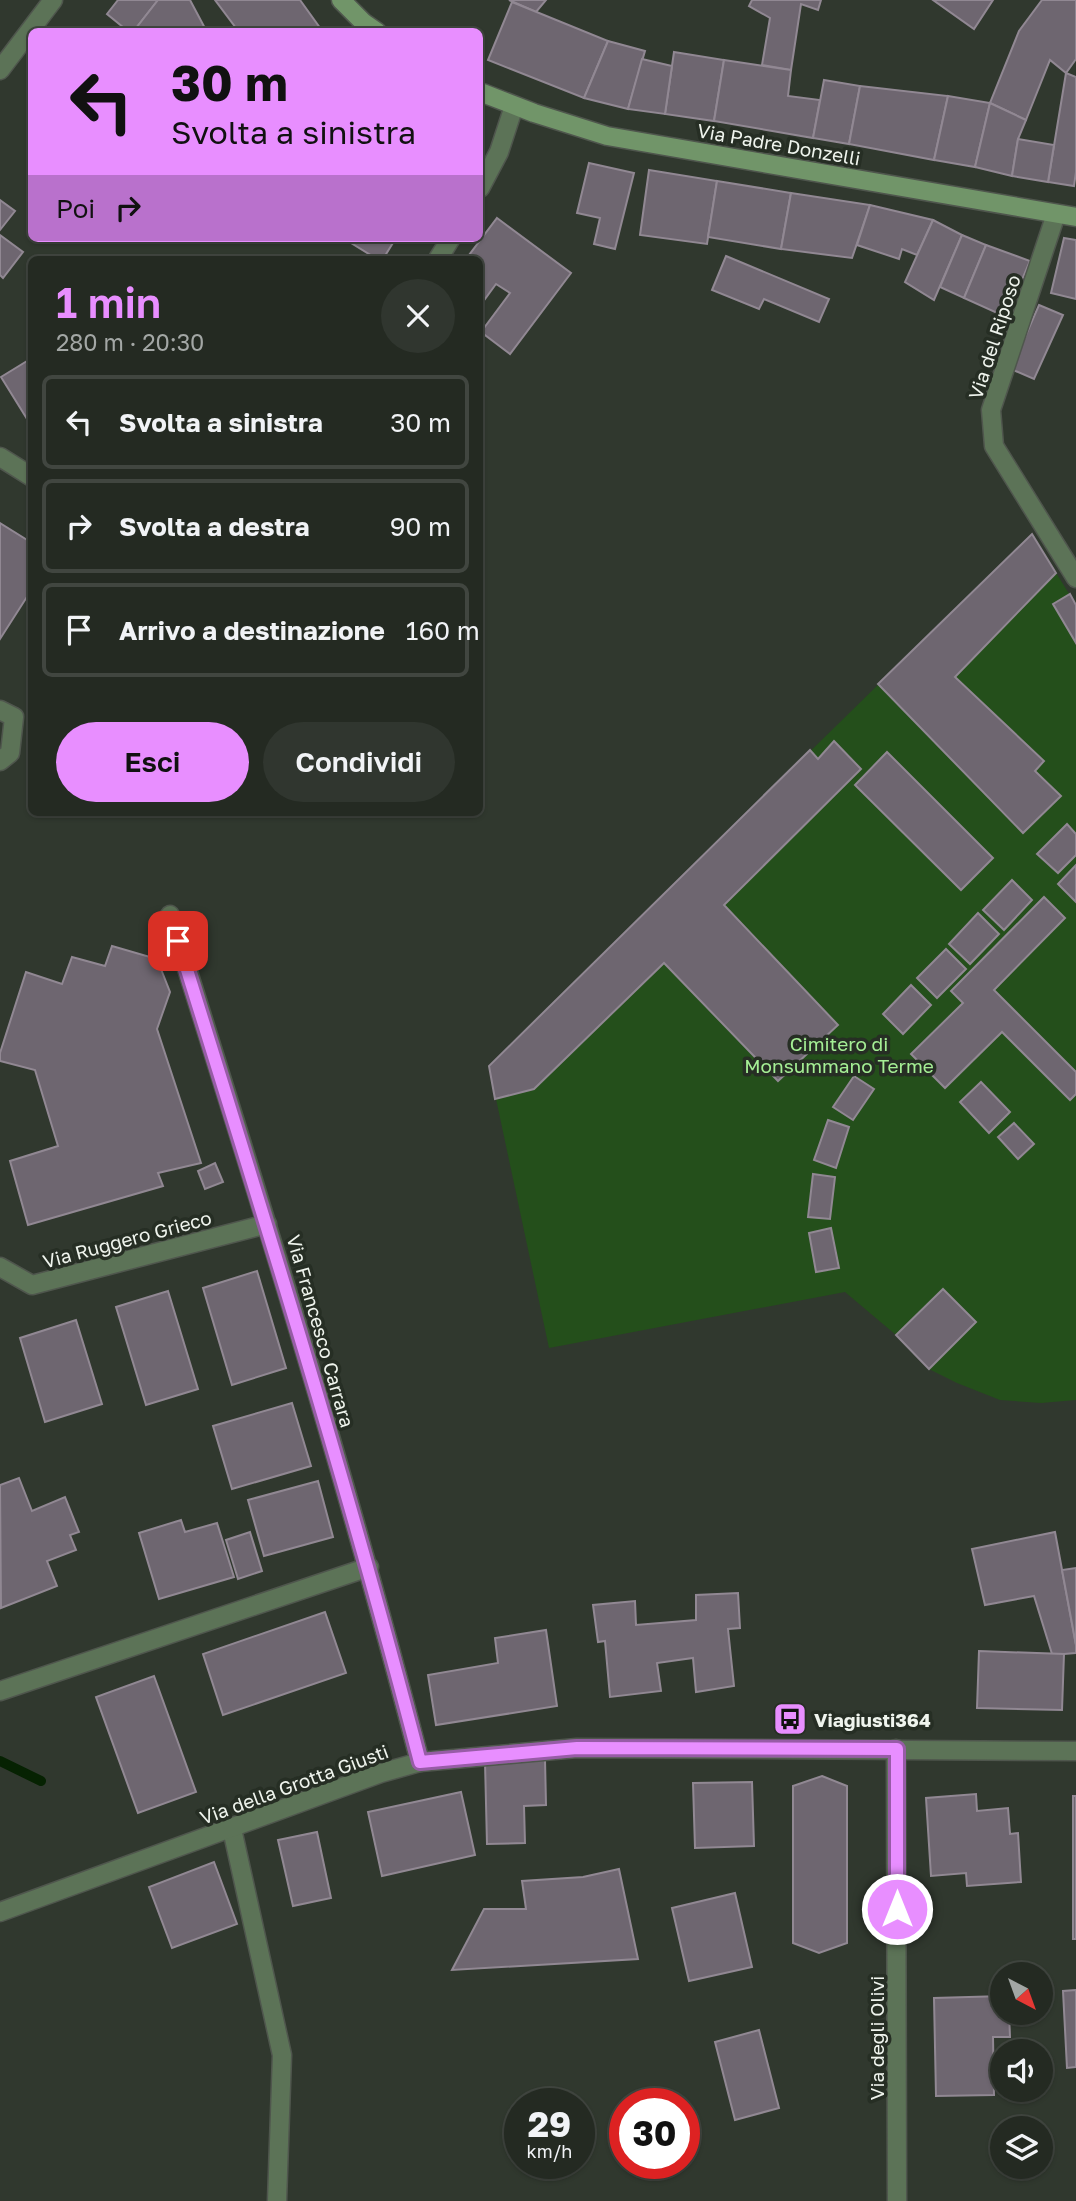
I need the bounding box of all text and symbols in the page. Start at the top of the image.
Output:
text: 30 m [171,53,288,112]
icon: left [56,56,147,147]
text: Svolta a sinistra [171,113,416,151]
street label: Via Padre Donzelli [696,118,862,170]
icon: right [109,189,147,227]
text: Poi [56,193,95,224]
street label: Via del Riposo [963,272,1025,402]
text: 1 min [56,277,161,327]
button: close [381,279,455,353]
text: 280 m · 20:30 [56,328,204,356]
icon: left [60,403,98,441]
text: Svolta a sinistra [119,407,323,438]
text: 30 m [390,407,451,438]
icon: right [60,507,98,545]
text: Svolta a destra [119,511,310,542]
text: 90 m [390,511,451,542]
icon: arrive [60,611,98,649]
text: Arrivo a destinazione [119,615,385,646]
text: 160 m [406,615,480,646]
button: Esci [56,722,249,802]
button: Condividi [263,722,455,802]
pin [148,911,208,971]
icon: arrive [159,922,197,960]
park label: Cimitero di Monsummano Terme [744,1032,934,1077]
street label: Via Ruggero Grieco [40,1205,214,1273]
street label: Via Francesco Carrara [282,1232,360,1430]
bus stop icon: Viagiusti364 [771,1700,809,1738]
place label: Viagiusti364 [814,1708,931,1731]
street label: Via della Grotta Giusti [197,1739,391,1829]
position arrow [860,1872,934,1946]
north arrow [990,1962,1054,2025]
map controls [990,1962,1053,2179]
street label: Via degli Olivi [865,1976,888,2100]
button: sound [990,2039,1053,2102]
speed limit sign: 30 [609,2088,700,2179]
text: 29 [528,2103,571,2145]
button: layers [990,2116,1053,2179]
text: km/h [527,2140,572,2162]

